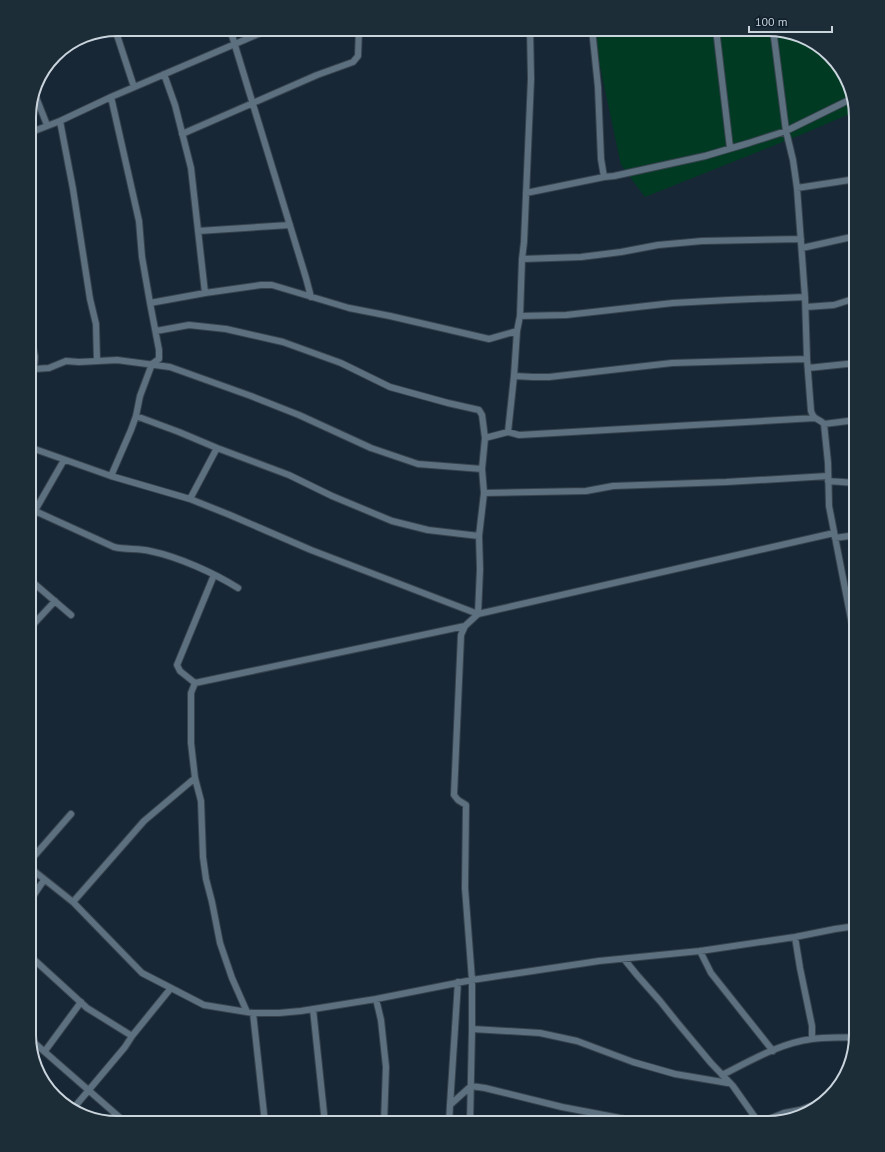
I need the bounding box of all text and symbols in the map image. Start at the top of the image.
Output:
scale bar [749,8,832,34]
text: 100 m [755,14,788,29]

